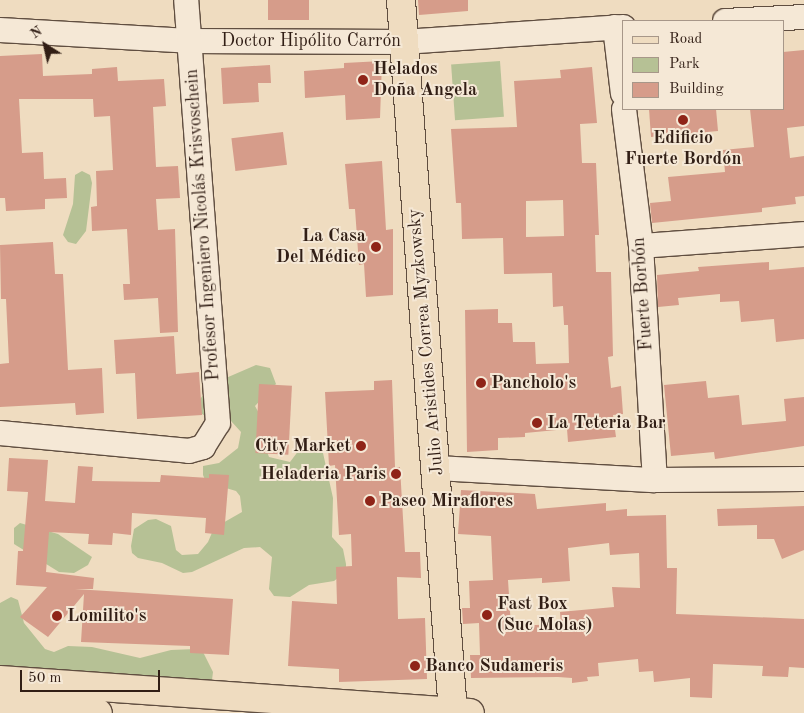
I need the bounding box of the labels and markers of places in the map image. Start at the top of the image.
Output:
place label: Helados Doña Angela [373,59,477,102]
marker: Helados Doña Angela [357,74,369,86]
marker: Edificio Fuerte Bordón [677,114,689,126]
place label: Edificio Fuerte Bordón [625,128,741,170]
place label: La Casa Del Médico [276,226,366,268]
marker: La Casa Del Médico [370,241,382,253]
place label: Pancholo's [491,372,576,394]
marker: Pancholo's [475,377,487,389]
place label: La Teteria Bar [547,412,666,434]
marker: La Teteria Bar [531,417,543,429]
place label: City Market [255,435,351,457]
marker: City Market [355,440,367,452]
place label: Heladeria Paris [261,463,386,485]
marker: Heladeria Paris [390,468,402,480]
place label: Paseo Miraflores [380,490,513,512]
marker: Paseo Miraflores [364,495,376,507]
place label: Fast Box (Suc Molas) [497,594,592,636]
place label: Lomilito's [67,605,146,627]
marker: Fast Box (Suc Molas) [481,609,493,621]
marker: Lomilito's [51,610,63,622]
place label: Banco Sudameris [425,655,563,677]
marker: Banco Sudameris [409,660,421,672]

